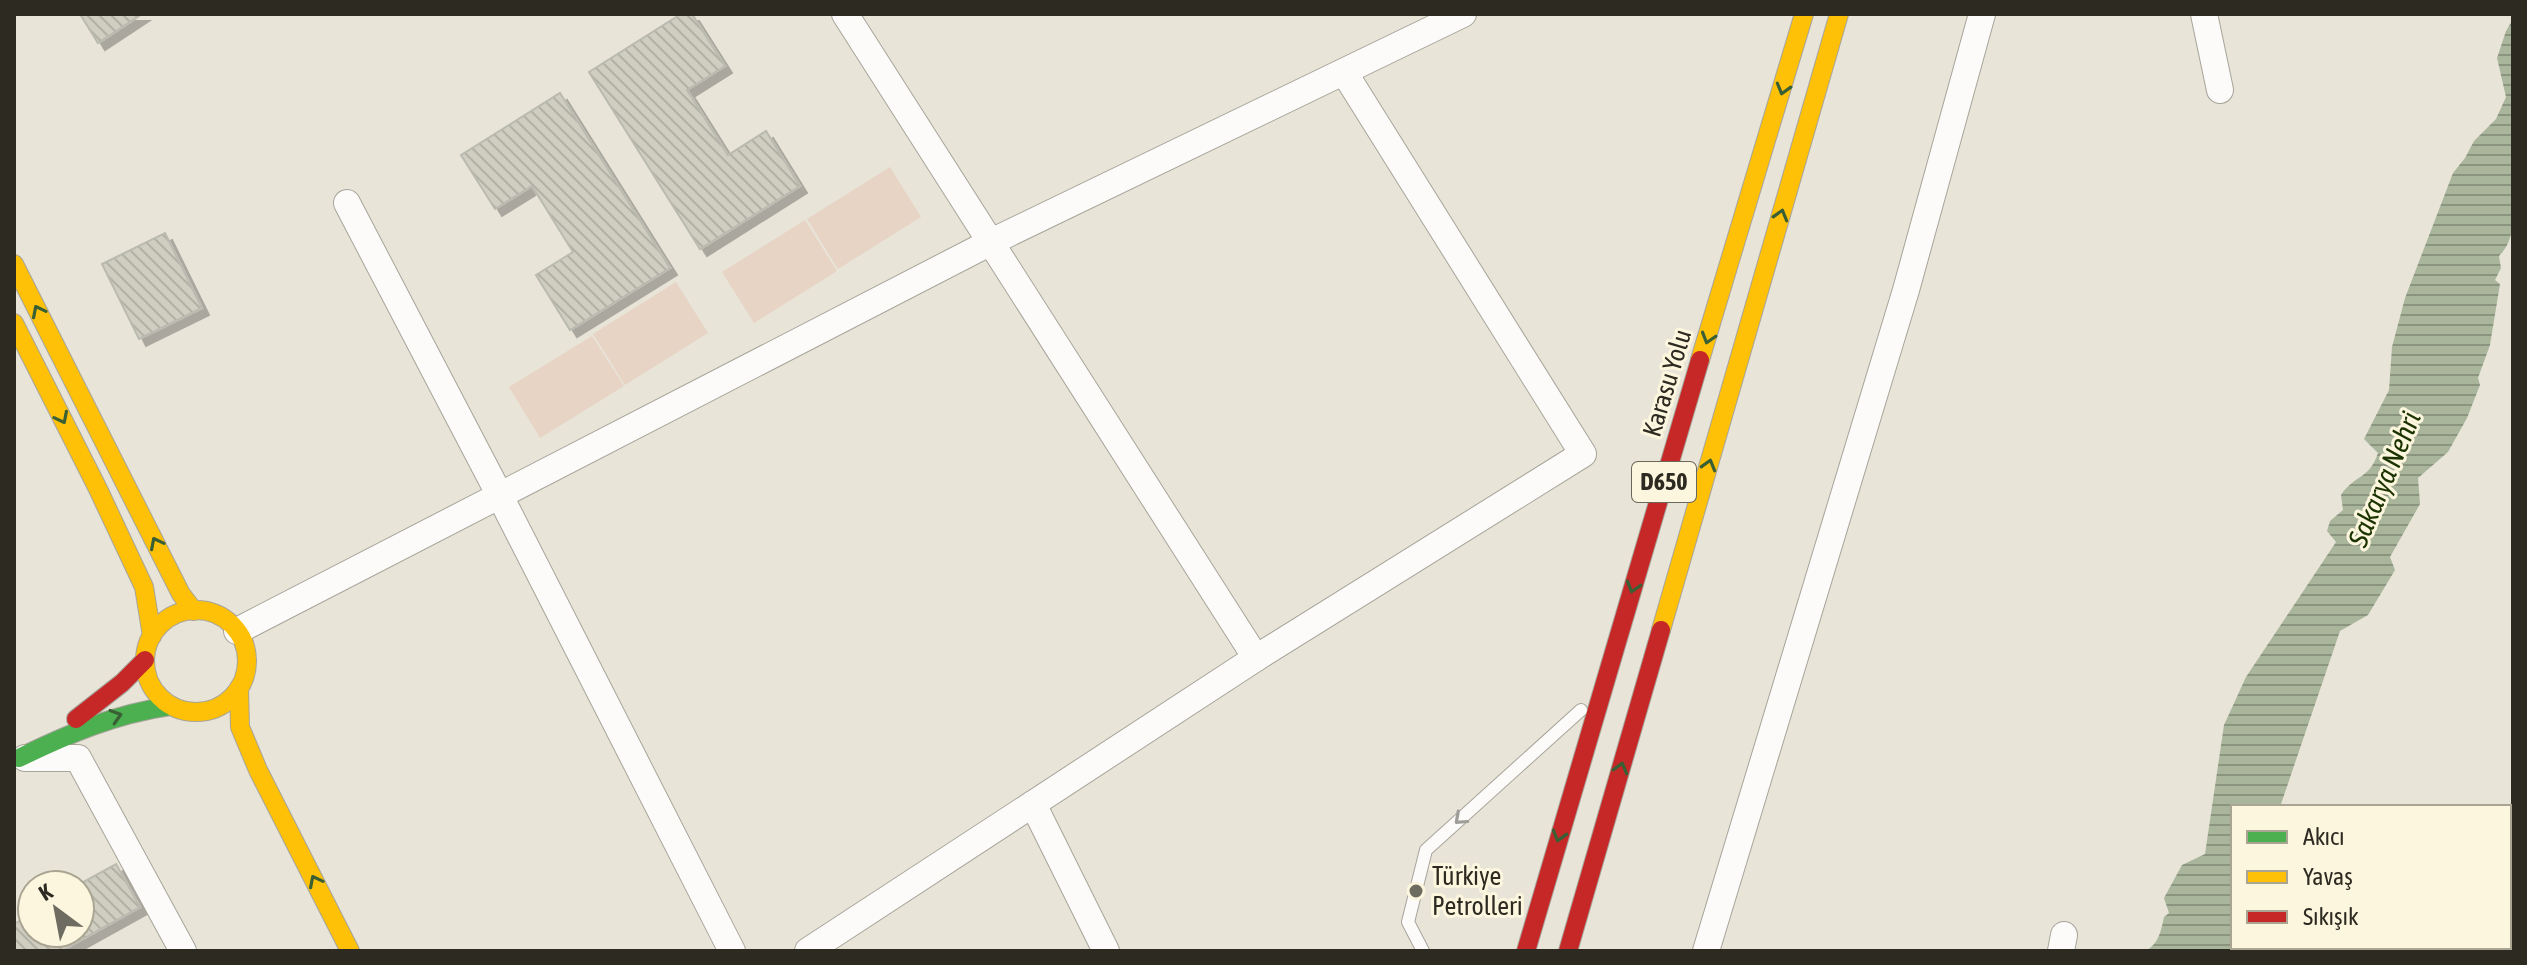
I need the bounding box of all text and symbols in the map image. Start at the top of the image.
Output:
one-way arrow [1776,81,1792,95]
one-way arrow [1772,209,1788,223]
one-way arrow [33,305,48,320]
street label: Karasu Yolu [1636,326,1698,440]
one-way arrow [1701,331,1717,344]
water label: Sakarya Nehri [2341,407,2427,552]
one-way arrow [52,409,68,424]
one-way arrow [1700,458,1716,472]
road number: D650 [1632,462,1696,502]
one-way arrow [150,537,166,551]
one-way arrow [1626,579,1642,593]
one-way arrow [108,709,122,725]
one-way arrow [1612,762,1628,776]
legend [2231,805,2511,949]
one-way arrow [1455,809,1470,823]
text: Akıcı [2303,823,2345,850]
one-way arrow [1552,829,1568,843]
place label: Türkiye Petrolleri [1432,861,1523,921]
text: Yavaş [2303,863,2353,890]
north arrow [16,869,96,949]
one-way arrow [309,875,324,890]
text: K [34,878,57,906]
marker: Türkiye Petrolleri [1407,882,1425,900]
text: Sıkışık [2303,903,2359,930]

